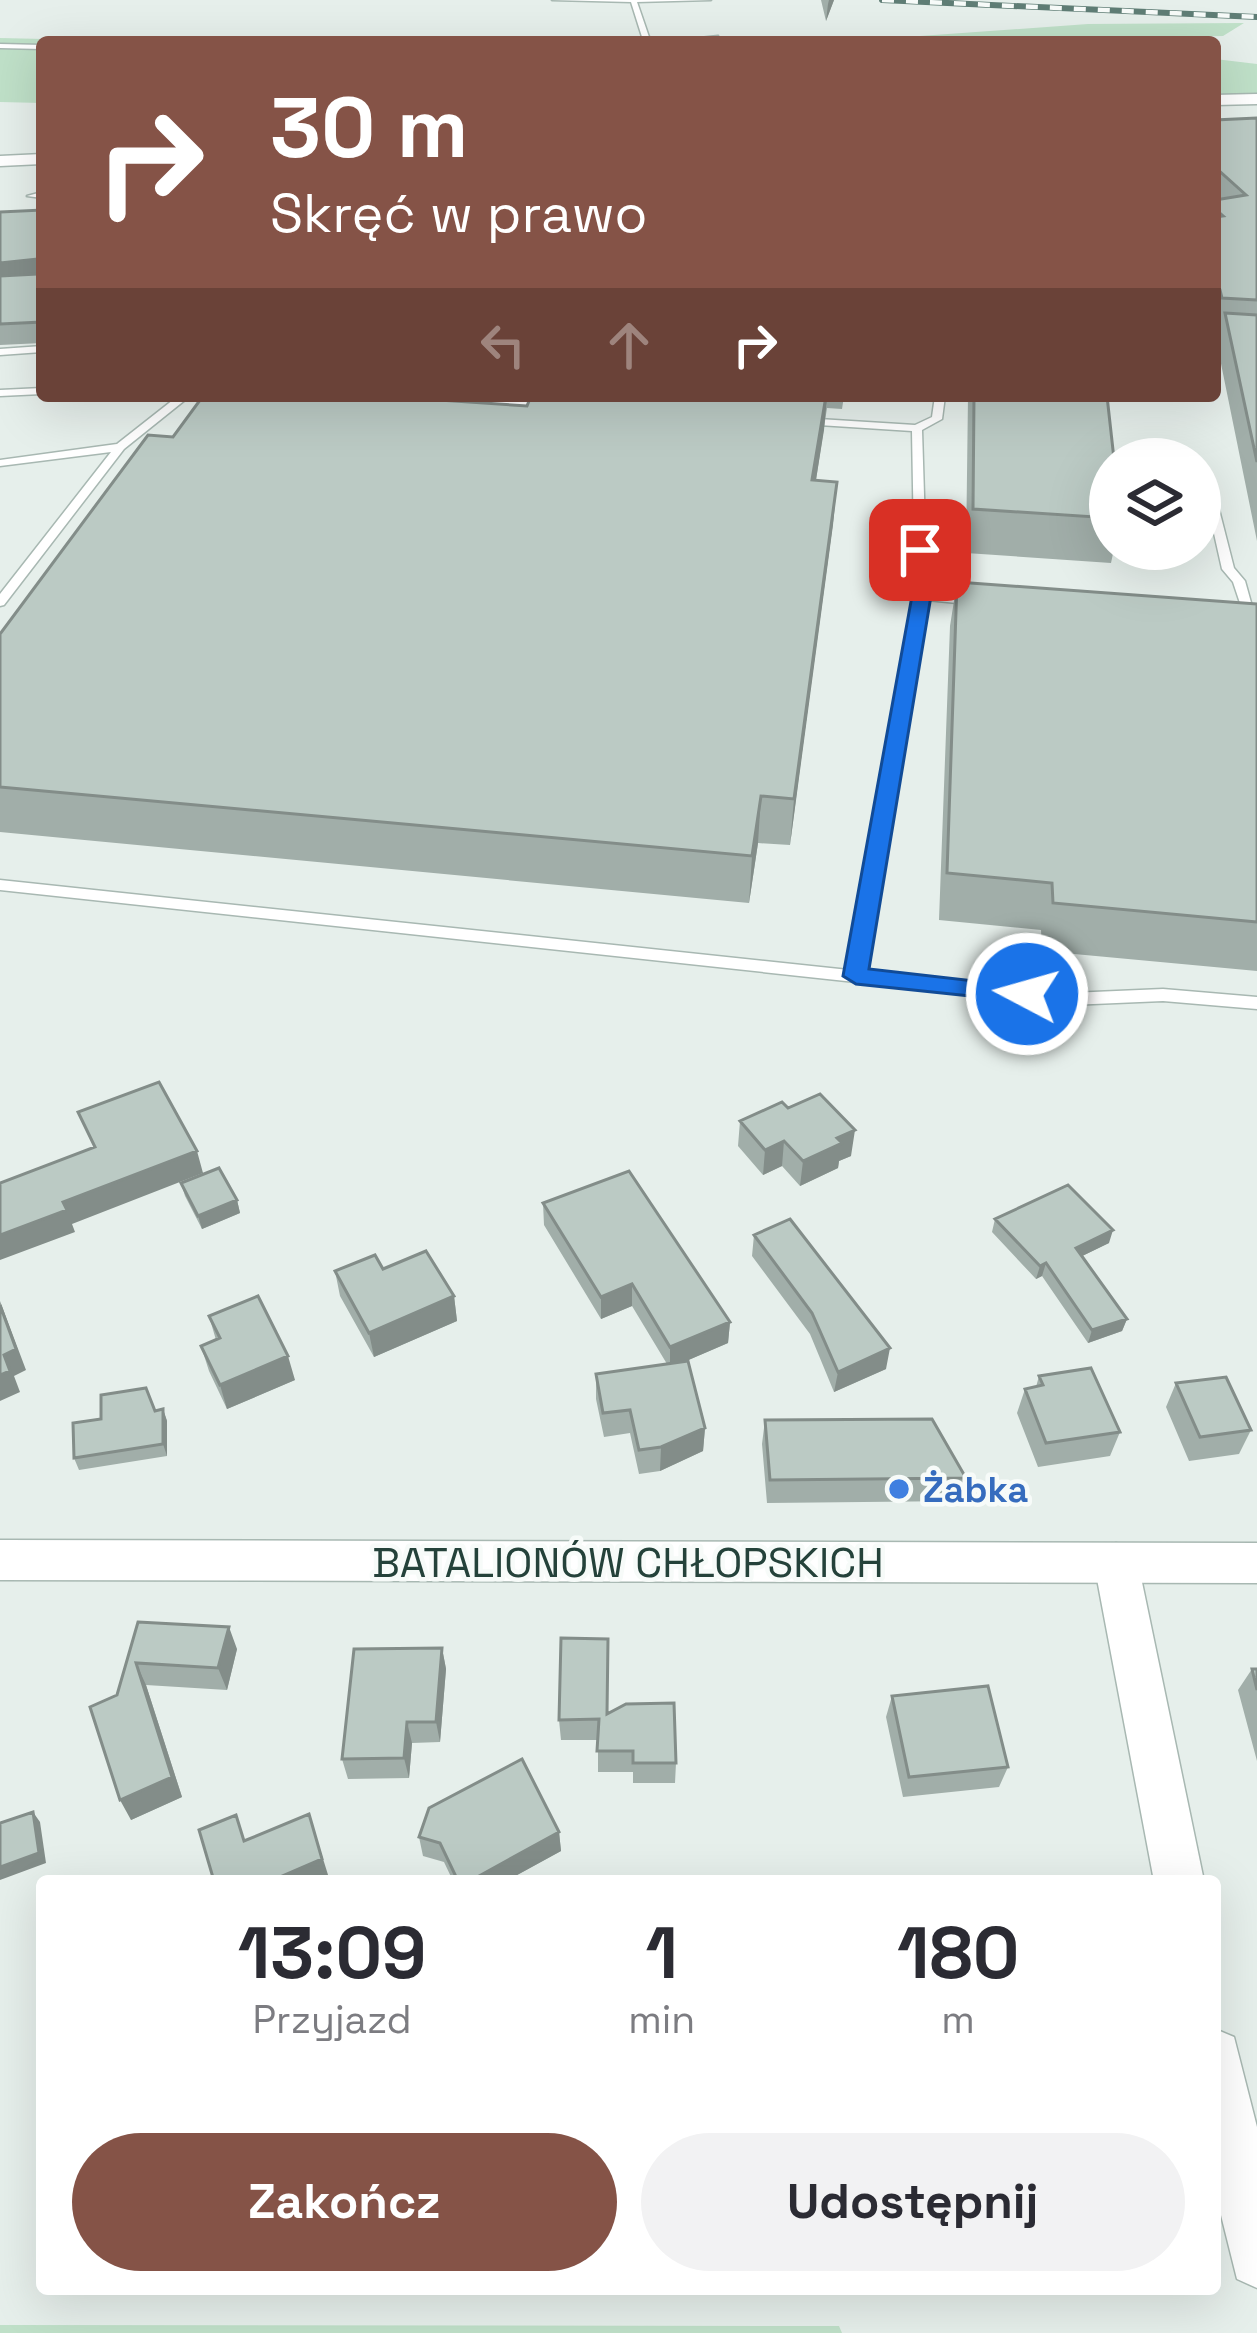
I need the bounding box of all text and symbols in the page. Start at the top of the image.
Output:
text: 30 m [270,74,469,182]
icon: right [72,84,228,240]
text: Skręć w prawo [270,179,648,248]
icon: left [470,312,536,378]
icon: ahead [596,312,662,378]
icon: right [722,312,788,378]
map controls [1089,438,1221,570]
button: layers [1089,438,1221,570]
pin [869,499,971,601]
icon: arrive [887,517,953,583]
position arrow [964,931,1090,1057]
place label: Żabka [923,1467,1028,1513]
marker: Żabka [886,1476,912,1502]
street label: BATALIONÓW CHŁOPSKICH [372,1536,884,1589]
text: 13:09 [238,1907,427,1999]
text: 1 [645,1907,678,1999]
text: 180 [897,1907,1019,1999]
text: Przyjazd [253,1995,412,2044]
text: min [628,1995,695,2044]
text: m [941,1995,975,2044]
button: Zakończ [72,2133,617,2271]
button: Udostępnij [641,2133,1185,2271]

